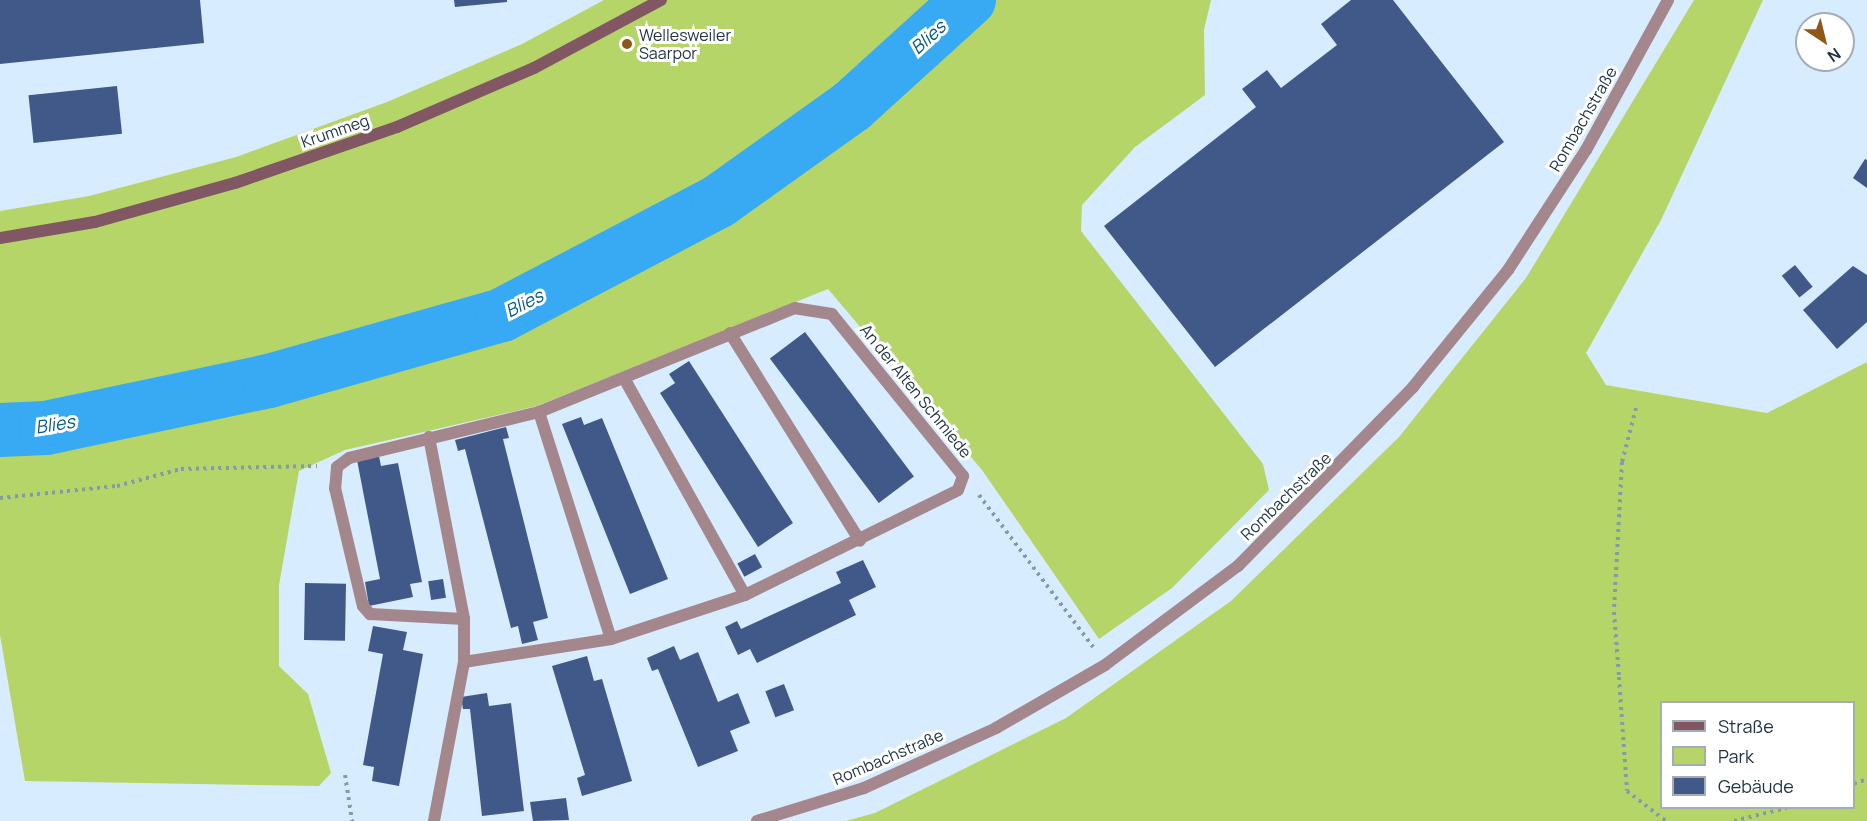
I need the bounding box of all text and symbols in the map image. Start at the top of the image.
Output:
north arrow [1795,12,1855,72]
water label: Blies [906,16,950,58]
place label: Wellesweiler Saarpor [639,25,731,63]
marker: Wellesweiler Saarpor [620,37,634,51]
text: N [1823,43,1845,67]
street label: Rombachstraße [1545,63,1621,175]
street label: Krummeg [298,110,372,152]
water label: Blies [502,284,546,322]
street label: An der Alten Schmiede [856,320,976,462]
water label: Blies [34,410,76,438]
street label: Rombachstraße [1237,448,1335,544]
legend [1660,701,1855,809]
text: Straße [1718,714,1774,738]
street label: Rombachstraße [830,725,946,789]
text: Park [1718,744,1754,768]
text: Gebäude [1718,774,1794,798]

